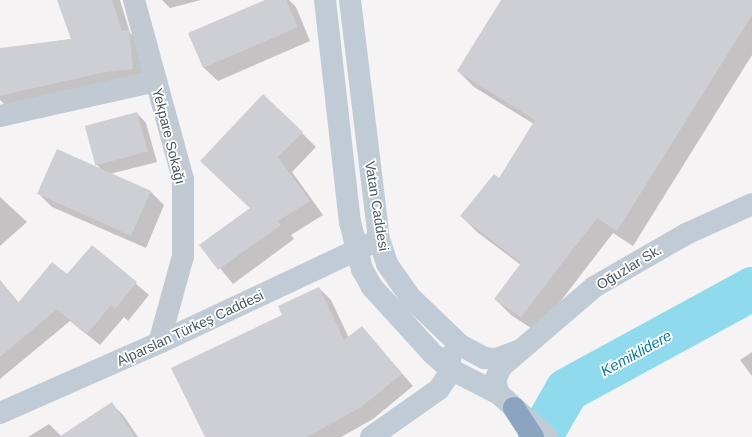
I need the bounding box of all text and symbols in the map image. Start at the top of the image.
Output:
street label: Yekpare Sokağı [149,86,189,186]
street label: Vatan Caddesi [362,160,392,252]
street label: Oğuzlar Sk. [593,241,665,293]
street label: Alparslan Türkeş Caddesi [114,287,266,369]
water label: Kemiklidere [597,326,675,380]

